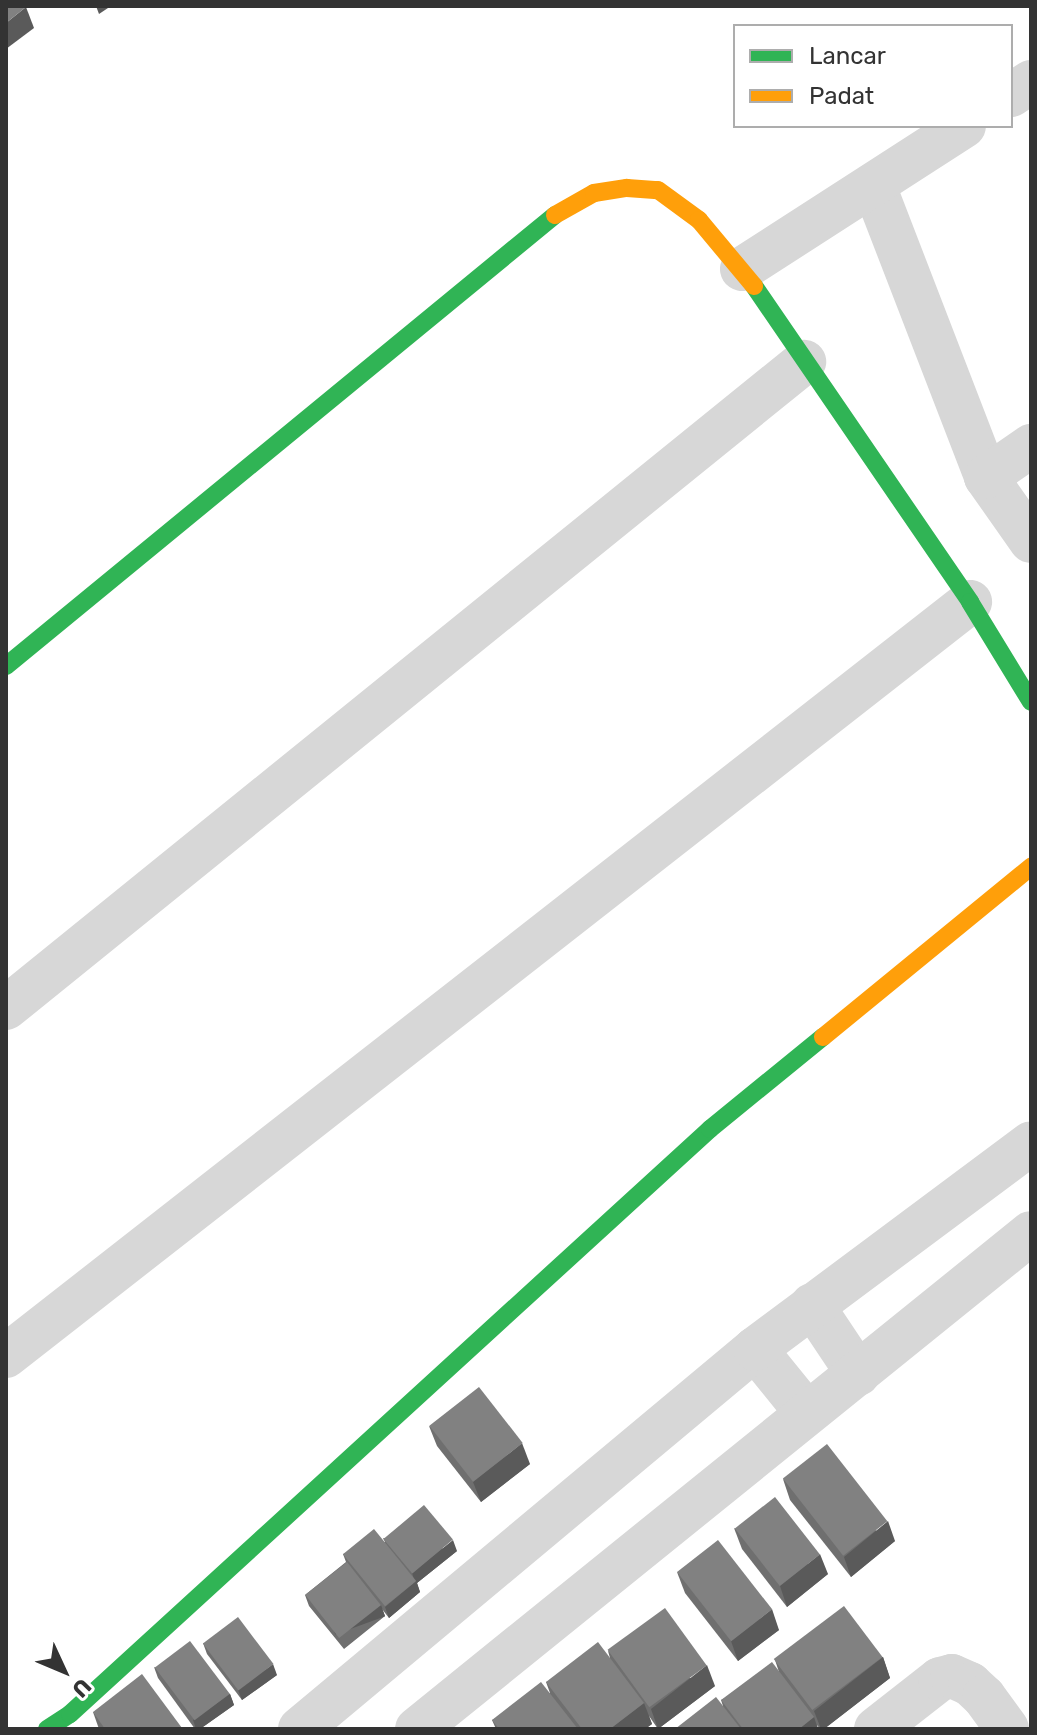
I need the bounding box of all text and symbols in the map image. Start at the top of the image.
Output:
legend [733,24,1013,128]
text: Lancar [809,42,886,70]
text: Padat [809,82,874,110]
north arrow [24,1631,104,1711]
text: U [66,1673,97,1703]

